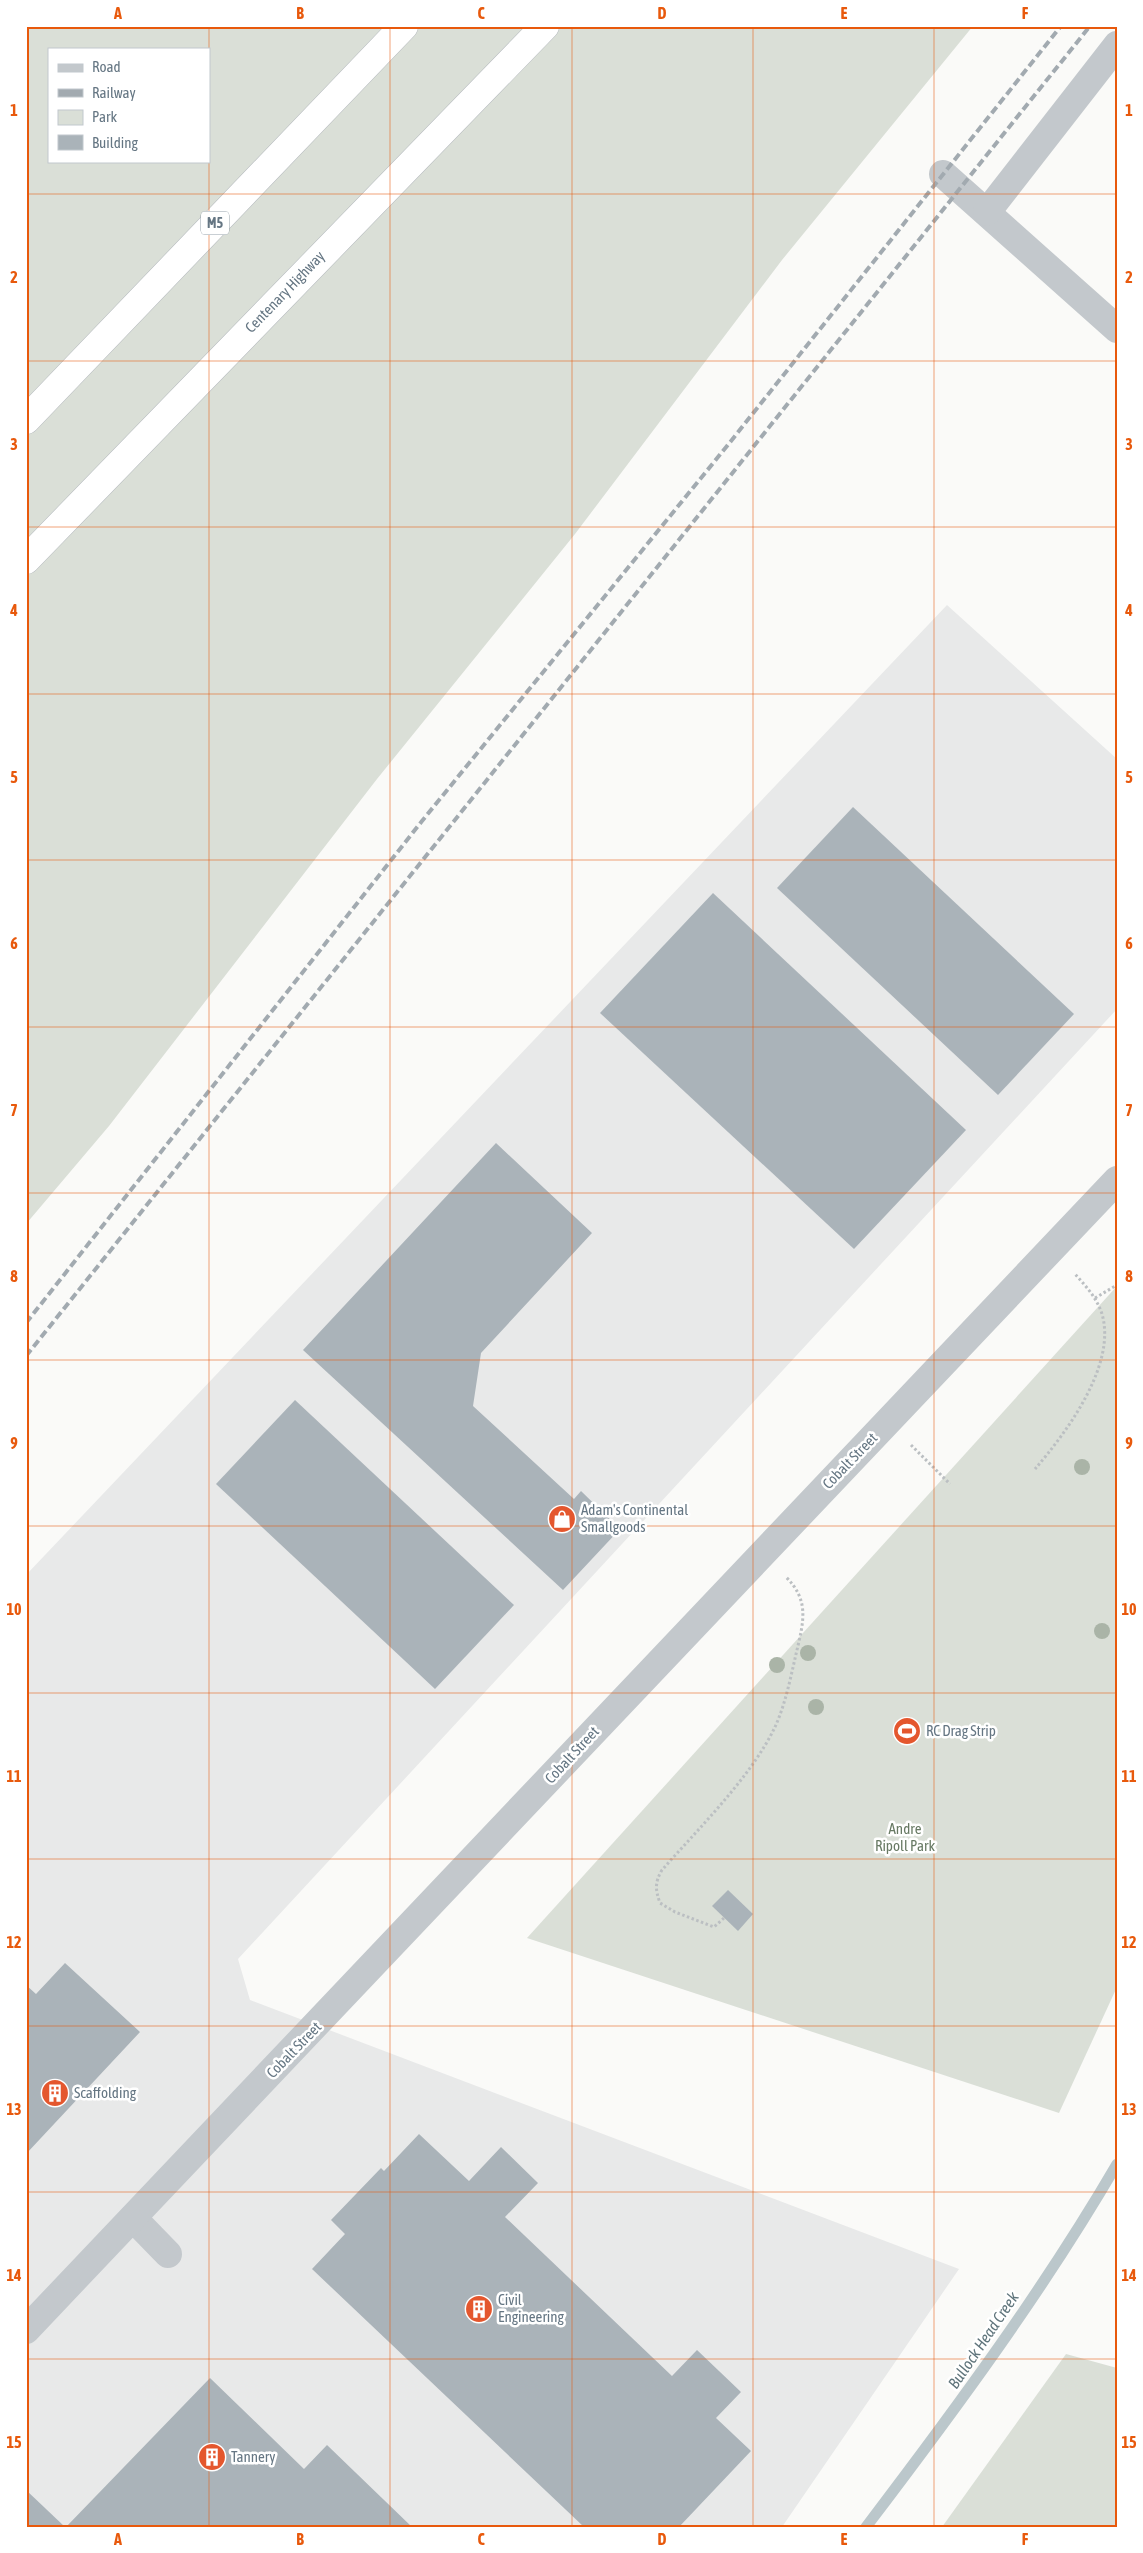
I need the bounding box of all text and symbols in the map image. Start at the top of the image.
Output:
text: A [113,4,122,22]
text: B [296,4,304,22]
text: C [477,4,485,22]
text: D [658,4,667,22]
text: E [841,4,848,22]
text: F [1022,4,1029,22]
legend [48,48,210,162]
text: Road [92,58,121,75]
text: Railway [92,84,136,101]
text: 1 [10,101,18,119]
text: 1 [1125,101,1133,119]
text: Park [92,108,117,125]
text: Building [92,134,138,151]
road number: M5 [201,212,229,234]
street label: Centenary Highway [242,247,328,336]
text: 2 [10,268,18,286]
text: 2 [1125,268,1133,286]
text: 3 [10,435,18,453]
text: 3 [1125,435,1133,453]
text: 4 [9,601,18,619]
text: 4 [1124,601,1133,619]
text: 5 [10,768,18,786]
text: 5 [1125,768,1133,786]
text: 6 [10,934,18,952]
text: 6 [1125,934,1133,952]
text: 7 [10,1101,18,1119]
text: 7 [1125,1101,1133,1119]
text: 8 [10,1267,18,1285]
text: 8 [1125,1267,1133,1285]
street label: Cobalt Street [819,1429,880,1492]
text: 9 [10,1434,18,1452]
text: 9 [1125,1434,1133,1452]
place label: Adam's Continental Smallgoods [581,1501,688,1535]
shop icon: Adam's Continental Smallgoods [547,1504,577,1534]
text: 10 [6,1600,22,1618]
text: 10 [1121,1600,1137,1618]
sports icon: RC Drag Strip [892,1716,922,1746]
place label: RC Drag Strip [926,1722,996,1739]
street label: Cobalt Street [541,1723,602,1786]
text: 11 [6,1767,22,1785]
text: 11 [1121,1767,1137,1785]
park label: Andre Ripoll Park [875,1820,935,1854]
text: 12 [6,1933,22,1951]
text: 12 [1121,1933,1137,1951]
street label: Cobalt Street [263,2018,324,2081]
building icon: Scaffolding [40,2078,70,2108]
place label: Scaffolding [74,2084,137,2101]
text: 13 [6,2100,22,2118]
text: 13 [1121,2100,1137,2118]
text: 14 [6,2266,22,2284]
text: 14 [1121,2266,1137,2284]
water label: Bullock Head Creek [944,2288,1022,2392]
place label: Civil Engineering [498,2291,565,2325]
building icon: Civil Engineering [464,2294,494,2324]
text: 15 [6,2433,22,2451]
text: 15 [1121,2433,1137,2451]
building icon: Tannery [197,2442,227,2472]
place label: Tannery [231,2448,275,2465]
text: A [113,2530,122,2548]
text: B [296,2530,304,2548]
text: C [477,2530,485,2548]
text: D [658,2530,667,2548]
text: E [841,2530,848,2548]
text: F [1022,2530,1029,2548]

